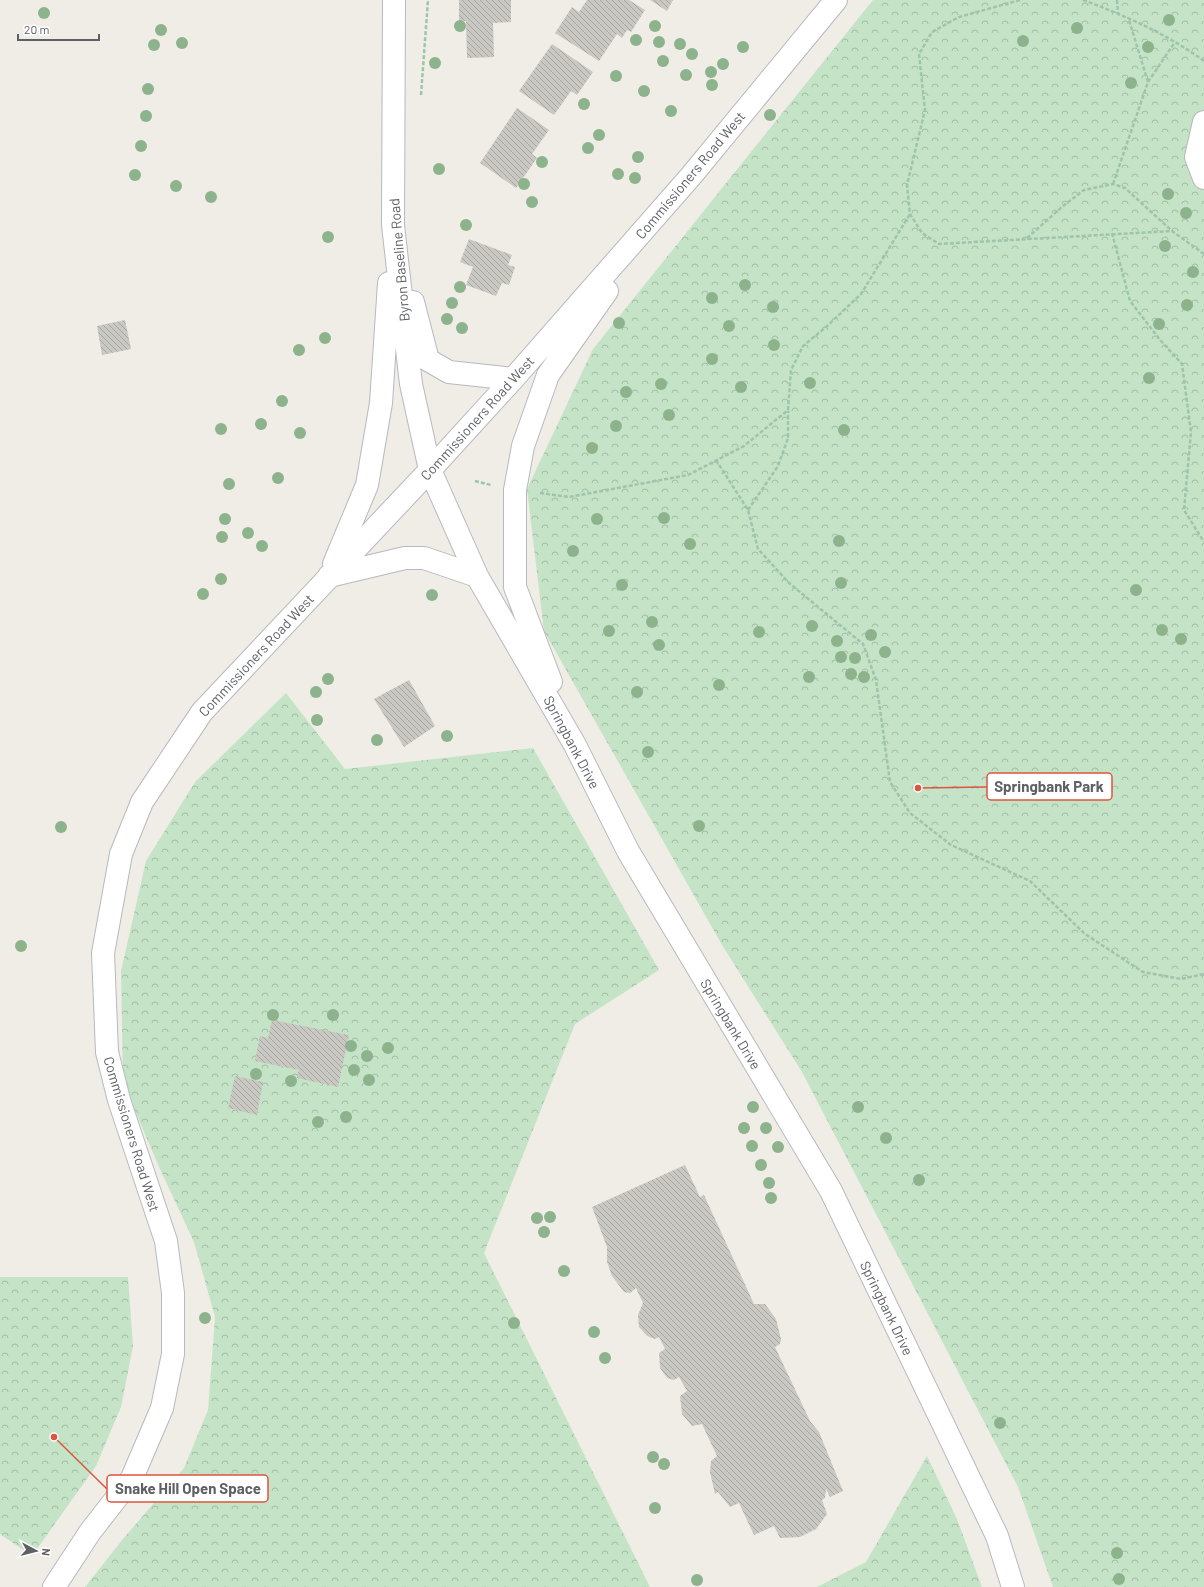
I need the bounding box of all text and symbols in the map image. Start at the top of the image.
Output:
scale bar [18,16,99,42]
text: 20 m [24,22,50,36]
street label: Commissioners Road West [632,108,748,242]
street label: Byron Baseline Road [385,198,413,322]
street label: Commissioners Road West [417,352,537,484]
street label: Commissioners Road West [195,590,317,720]
street label: Springbank Drive [540,693,604,791]
callout: Springbank Park [987,773,1112,800]
text: Springbank Park [994,777,1104,795]
street label: Springbank Drive [697,975,765,1073]
street label: Commissioners Road West [100,1054,164,1214]
street label: Springbank Drive [857,1258,917,1358]
callout: Snake Hill Open Space [107,1475,268,1502]
text: Snake Hill Open Space [115,1479,261,1497]
north arrow [16,1531,56,1571]
text: N [40,1548,53,1557]

